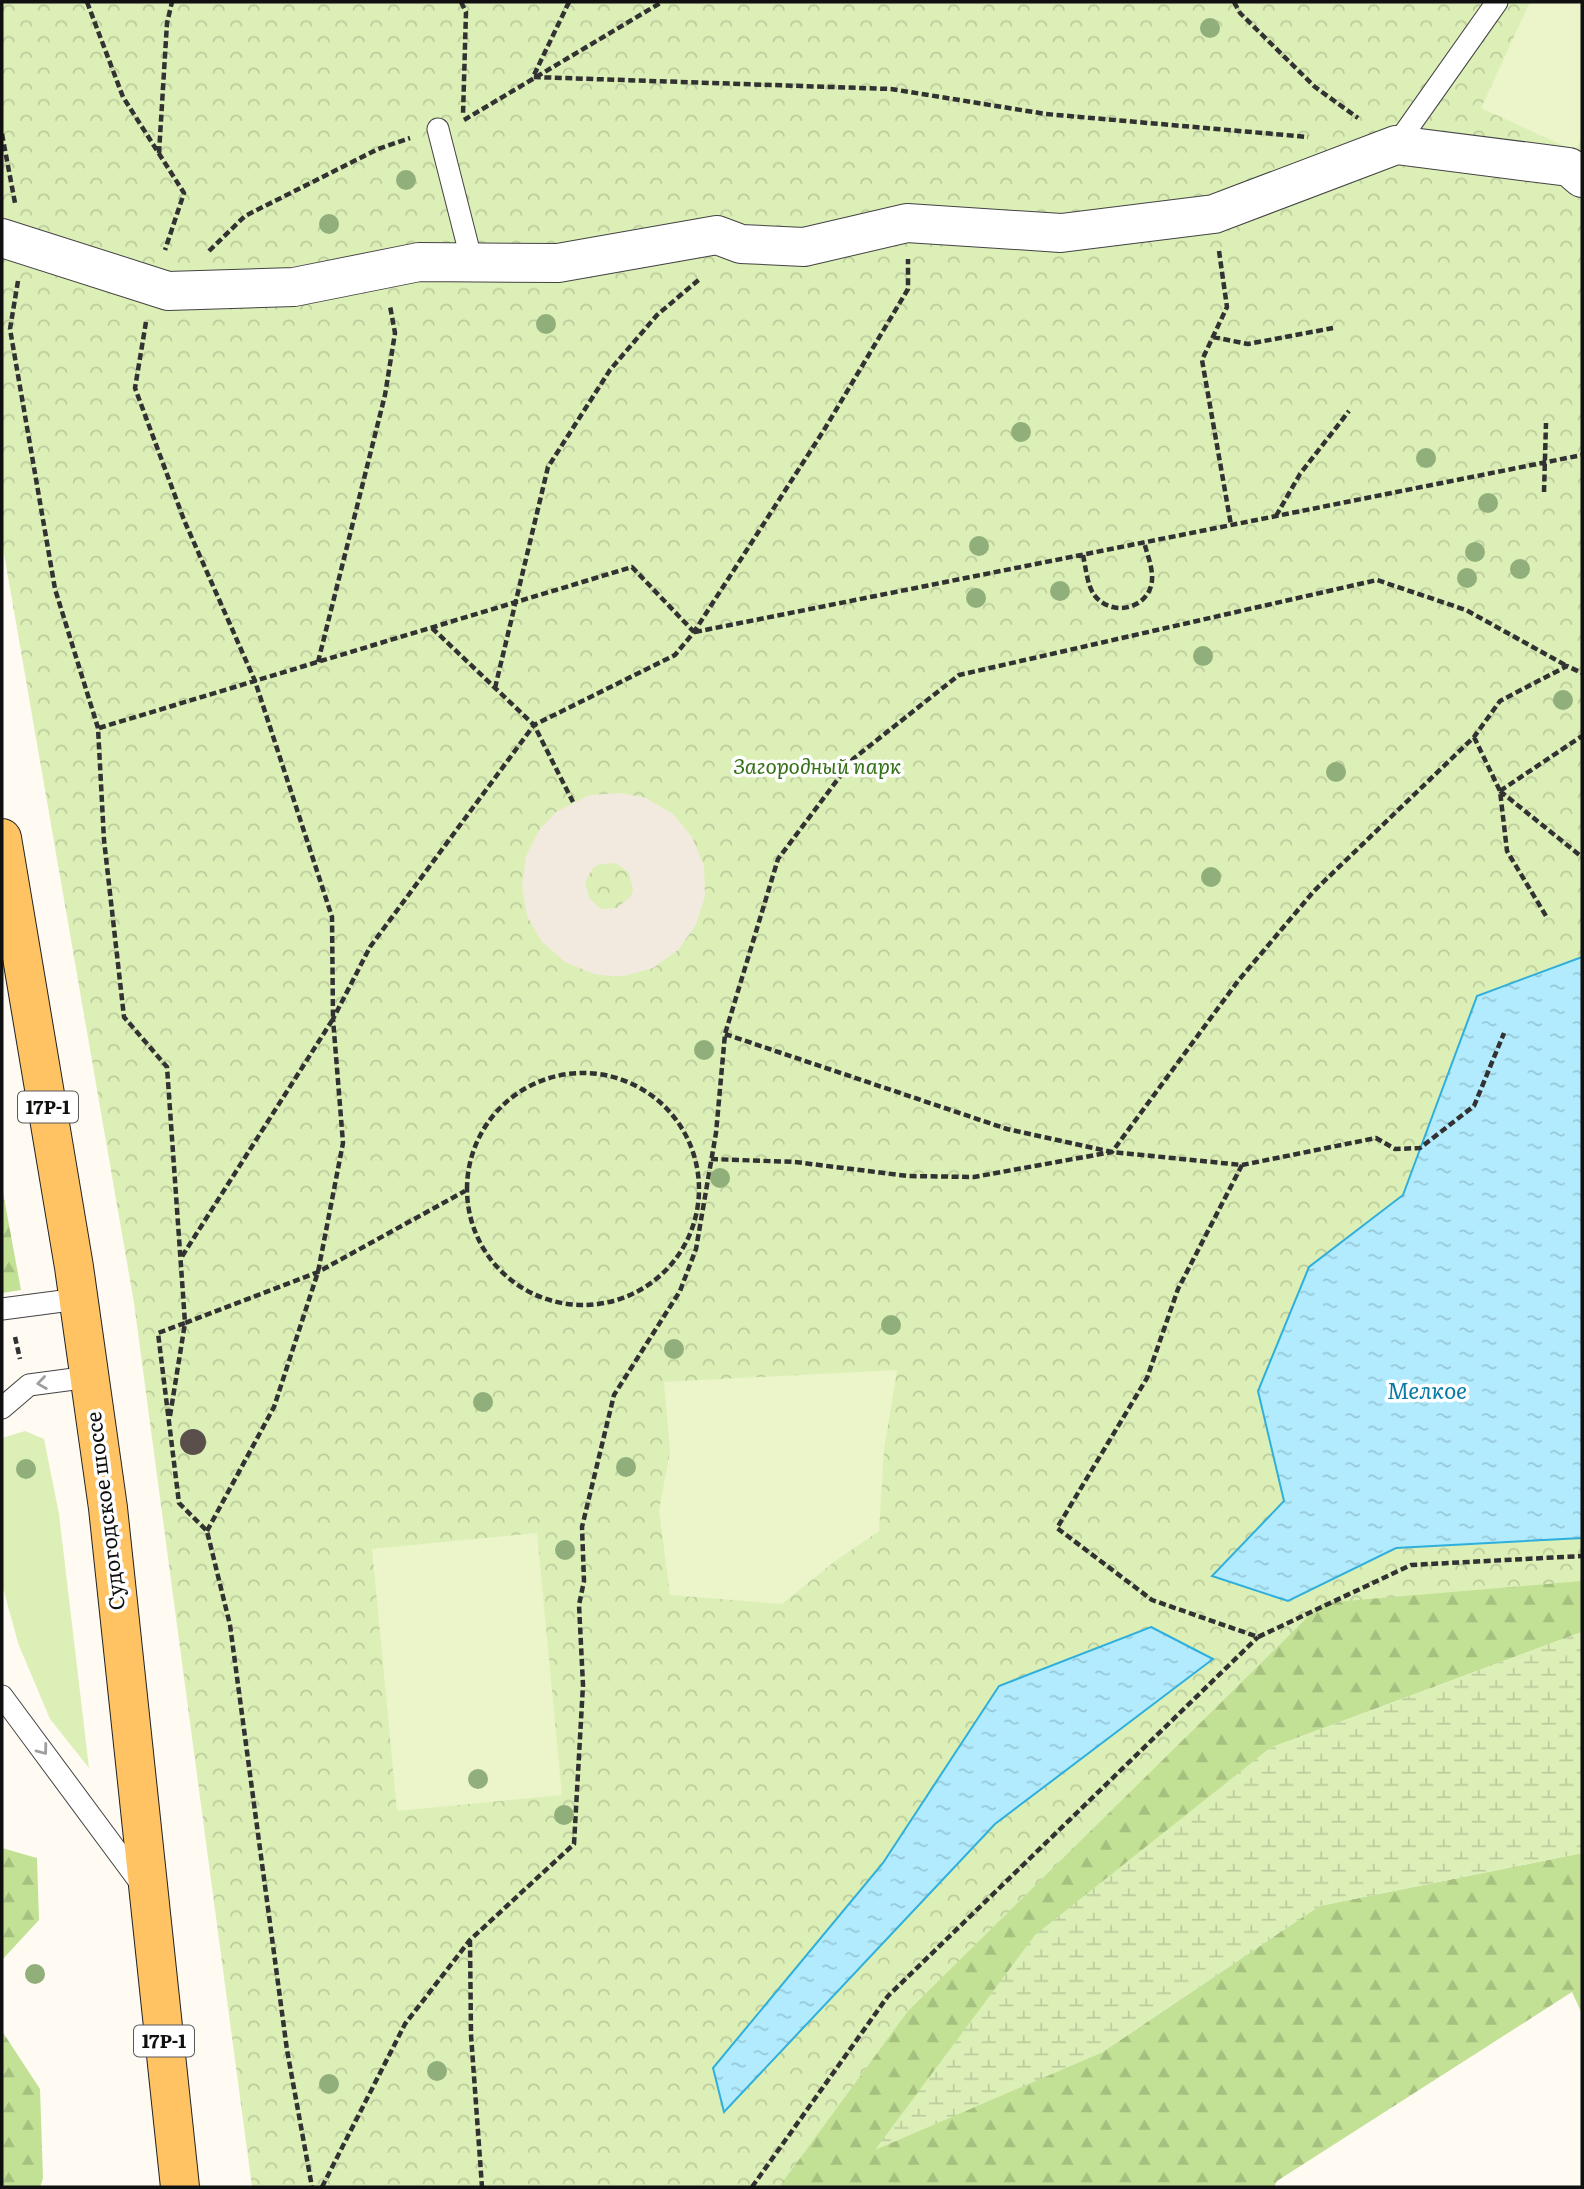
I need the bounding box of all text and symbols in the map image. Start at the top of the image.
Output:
park label: Загородный парк [733,749,902,780]
road number: 17Р-1 [18,1092,78,1122]
water label: Мелкое [1387,1372,1467,1406]
one-way arrow [36,1376,47,1391]
street label: Судогодское шоссе [76,1410,131,1612]
one-way arrow [35,1742,48,1754]
road number: 17Р-1 [134,2025,194,2056]

